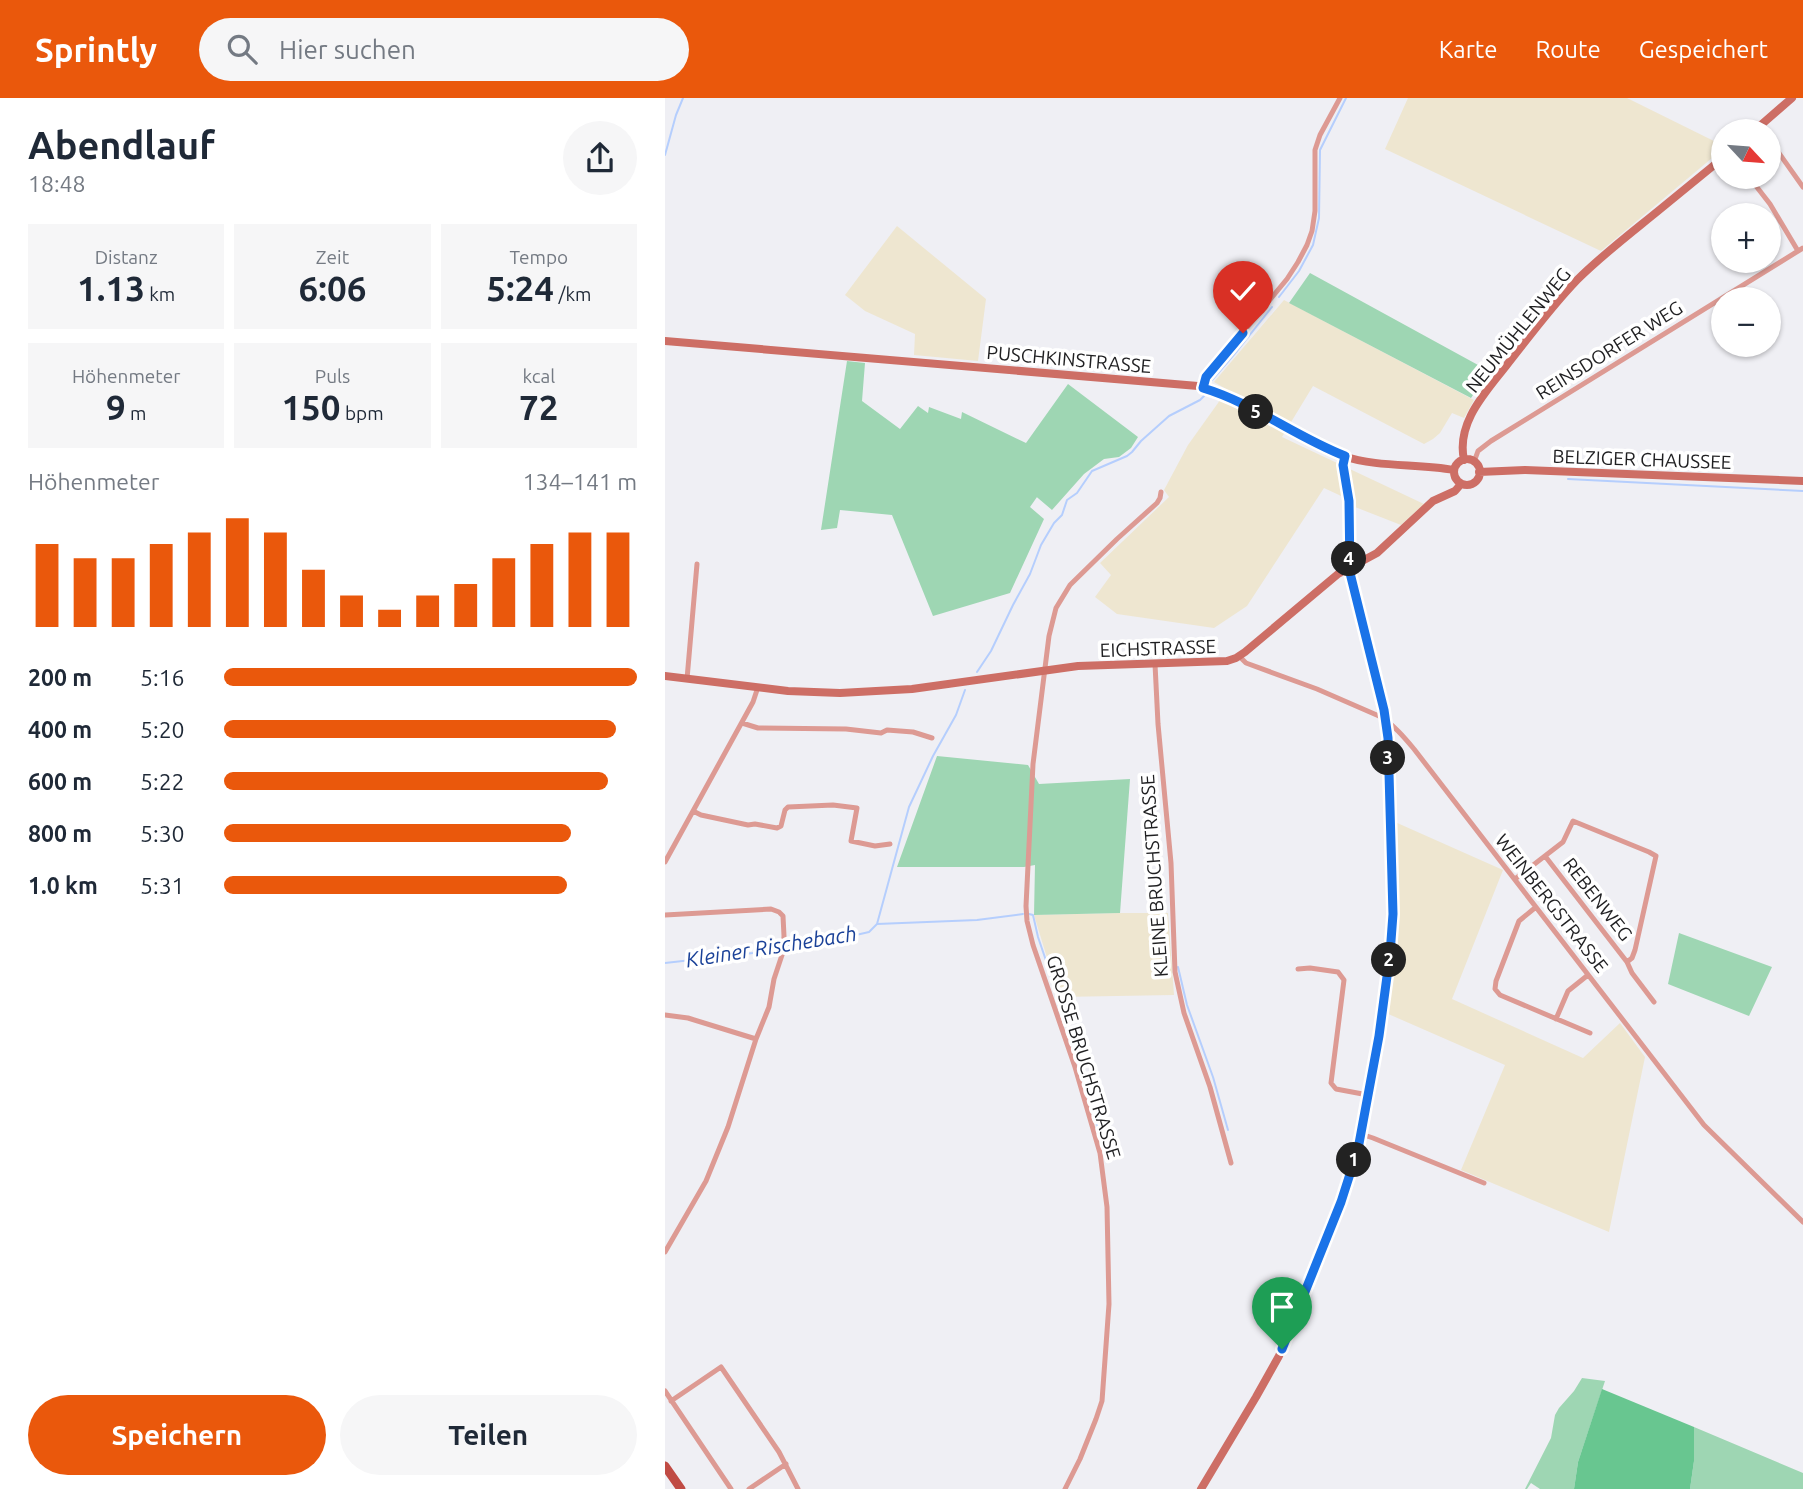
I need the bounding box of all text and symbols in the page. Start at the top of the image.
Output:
search box [199,18,689,81]
icon: search [223,30,261,68]
text: Sprintly [35,31,157,68]
text: Hier suchen [279,35,416,64]
text: Karte [1439,36,1497,63]
text: Route [1535,36,1601,63]
text: Gespeichert [1639,36,1768,63]
north arrow [1711,119,1781,189]
map controls [1711,119,1781,357]
button: share [563,121,637,195]
text: Abendlauf [28,124,215,166]
text: 18:48 [28,171,86,196]
button: + [1711,203,1781,273]
text: Distanz [95,246,158,268]
text: Zeit [316,246,349,268]
text: Tempo [509,246,568,268]
pin [1213,261,1273,333]
street label: NEUMÜHLENWEG [1461,263,1575,397]
text: 1.13 [77,268,145,308]
text: 6:06 [299,268,366,308]
text: 5:24 [486,268,554,308]
icon: check [1224,272,1262,310]
text: km [145,283,175,305]
text: /km [554,283,591,305]
button: − [1711,287,1781,357]
street label: REINSDORFER WEG [1532,296,1686,404]
street label: PUSCHKINSTRASSE [986,341,1152,377]
text: Höhenmeter [72,365,180,387]
text: Puls [315,365,350,387]
text: kcal [522,365,555,387]
text: 9 [106,387,126,427]
text: 150 [281,387,341,427]
text: 72 [519,387,559,427]
pin: 5 [1239,394,1273,430]
text: 5 [1250,400,1261,422]
text: m [126,402,146,424]
text: bpm [341,402,384,424]
street label: BELZIGER CHAUSSEE [1552,445,1732,473]
text: Höhenmeter [28,469,159,494]
text: 134–141 m [523,469,637,494]
pin: 4 [1331,542,1367,576]
text: 4 [1343,547,1354,569]
street label: EICHSTRASSE [1099,635,1217,661]
text: 200 m [28,665,92,690]
text: 5:16 [140,665,185,690]
text: 400 m [28,717,92,742]
text: 5:20 [140,717,185,742]
pin: 3 [1371,740,1405,776]
text: 3 [1382,746,1393,768]
text: 600 m [28,769,92,794]
text: 5:22 [140,769,185,794]
street label: KLEINE BRUCHSTRASSE [1136,774,1172,978]
text: 800 m [28,821,92,846]
text: 5:30 [140,821,185,846]
street label: WEINBERGSTRASSE [1491,829,1613,977]
street label: REBENWEG [1559,853,1637,945]
text: 1.0 km [28,873,98,898]
text: 5:31 [140,873,185,898]
water label: Kleiner Rischebach [684,921,858,971]
pin: 2 [1371,942,1407,978]
text: 2 [1383,948,1394,970]
street label: GROSSE BRUCHSTRASSE [1042,952,1126,1162]
pin: 1 [1337,1142,1371,1178]
text: 1 [1348,1148,1359,1170]
pin [1252,1277,1312,1349]
icon: arrive [1263,1288,1301,1326]
button: Speichern [28,1395,326,1475]
button: Teilen [340,1395,637,1475]

